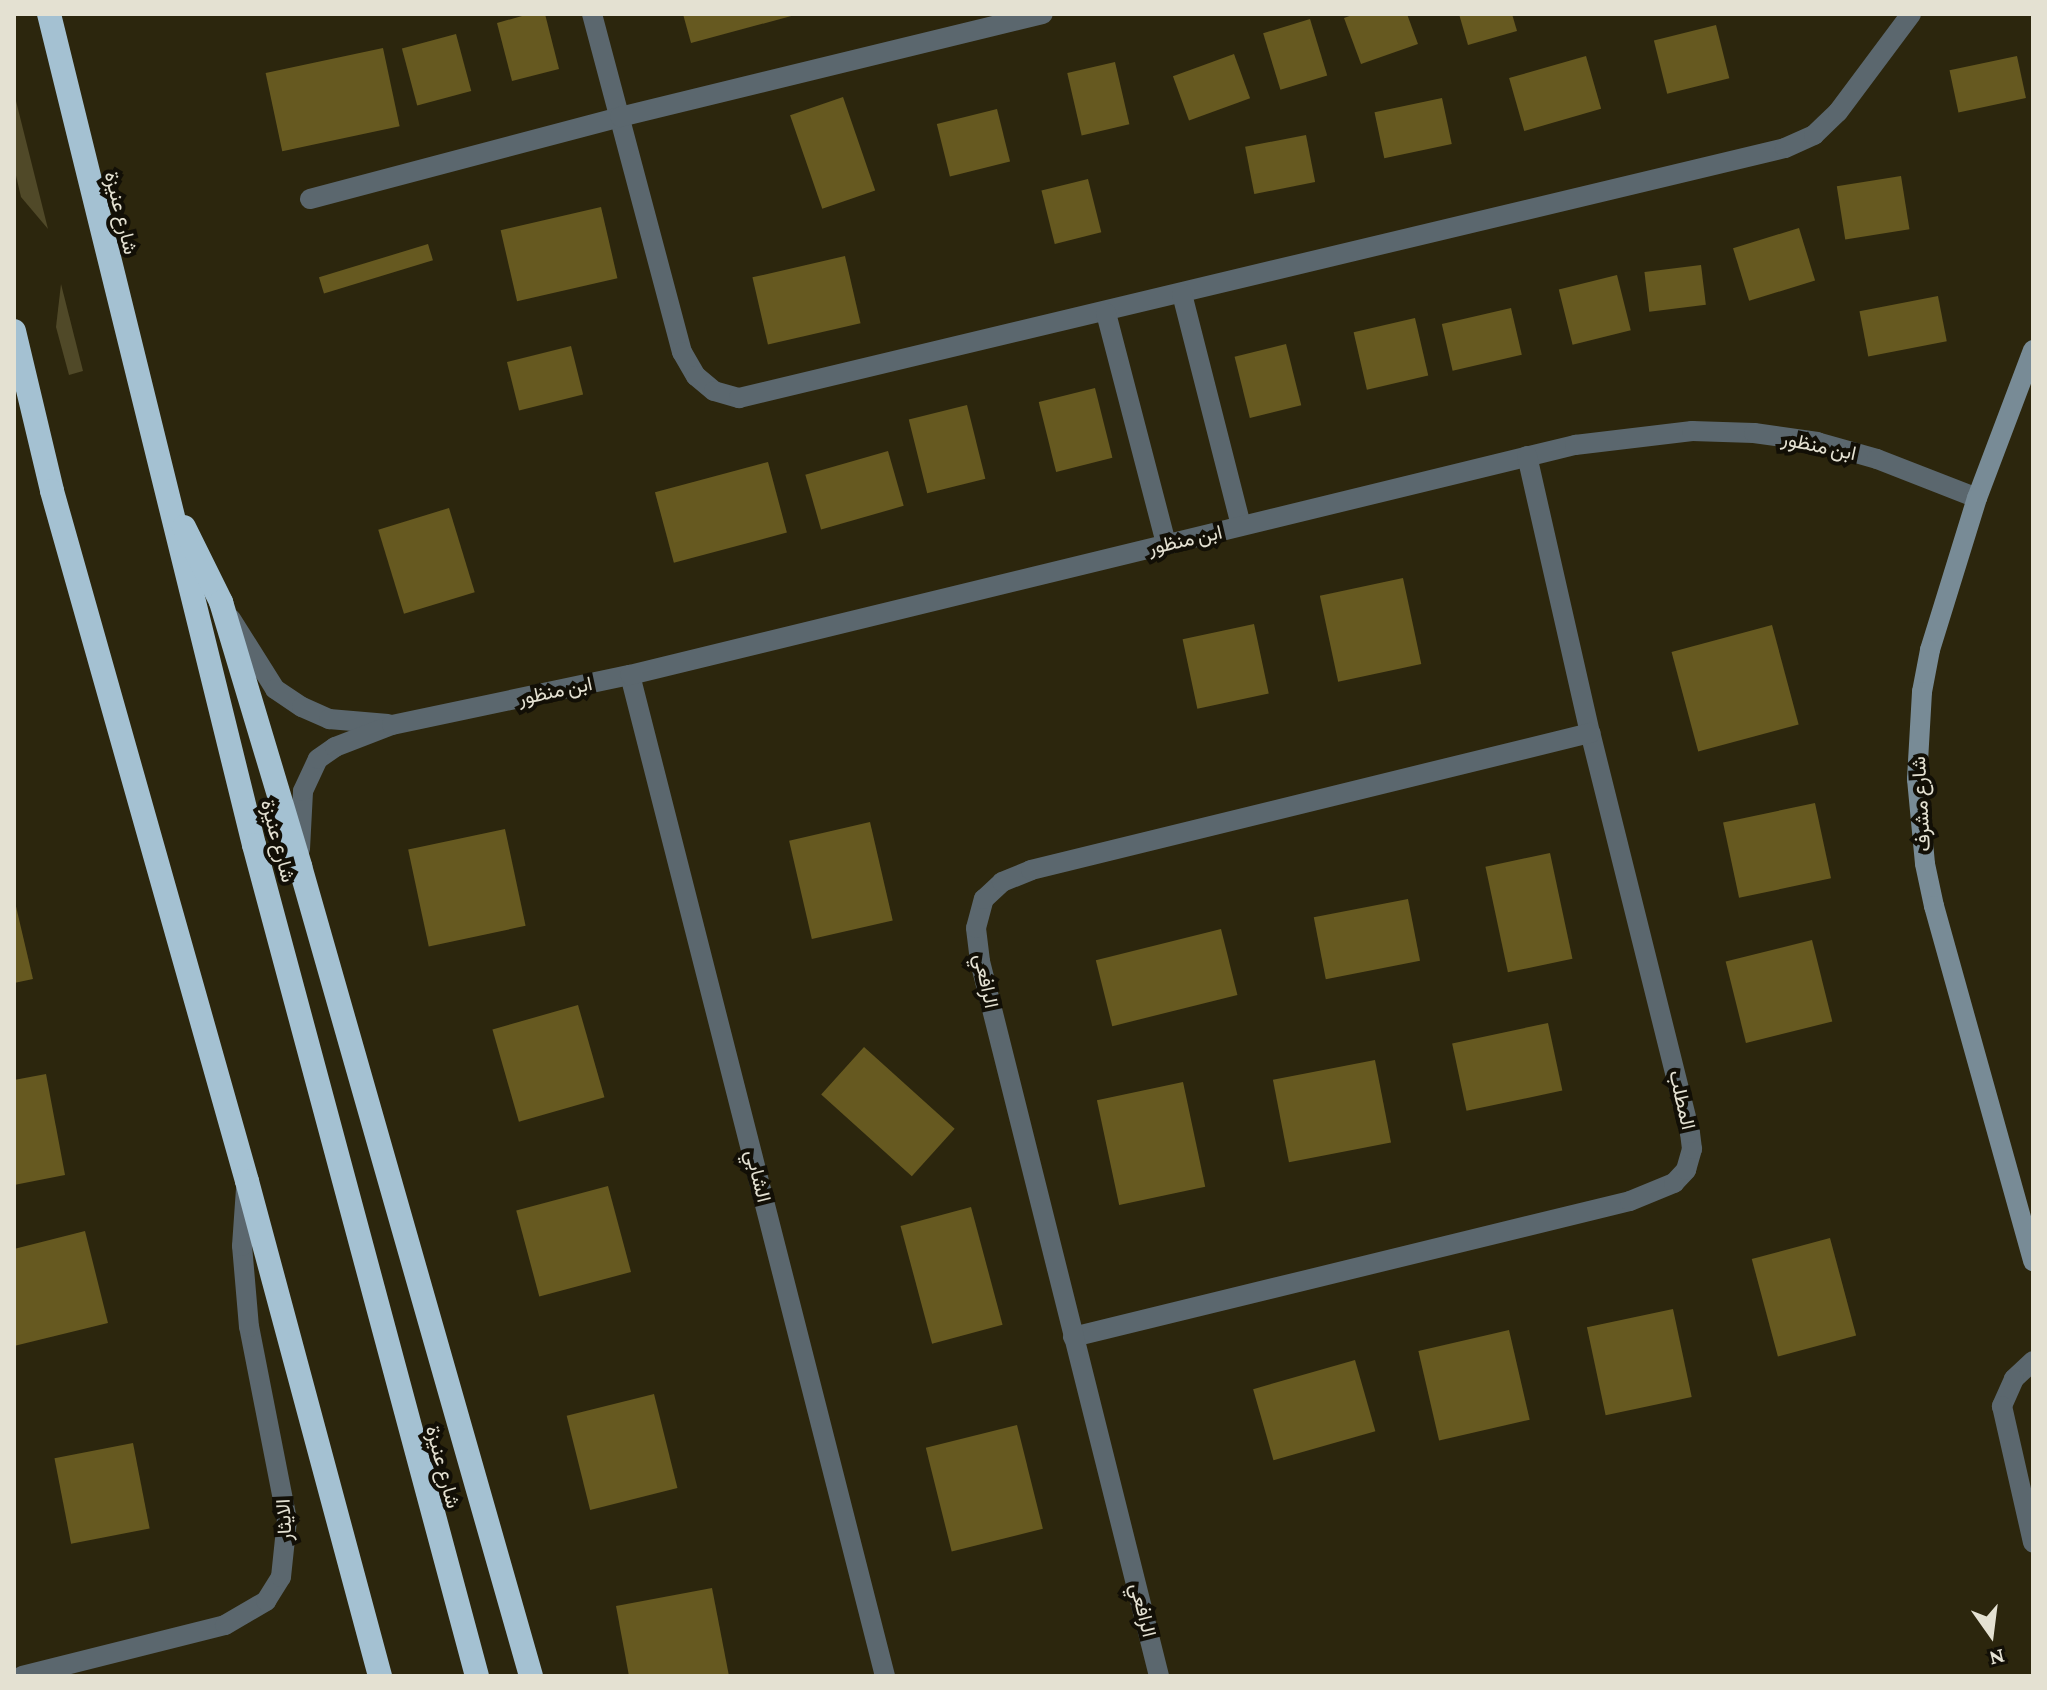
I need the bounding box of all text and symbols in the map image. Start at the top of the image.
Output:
street label: شارع عنيزة [99,169,143,257]
street label: ابن منظور [1780,426,1858,466]
street label: ابن منظور [1146,520,1224,560]
street label: ابن منظور [516,671,594,711]
street label: شارع مشرف [1907,756,1935,852]
street label: شارع عنيزة [255,797,301,885]
street label: الرافعي [969,952,1003,1010]
street label: المطلب [1664,1068,1700,1132]
street label: الشابي [740,1147,776,1205]
street label: شارع عنيزة [420,1423,466,1511]
street label: الايثار [271,1498,297,1542]
street label: الرافعي [1125,1580,1161,1640]
north arrow [1951,1594,2031,1674]
text: N [1987,1644,2007,1672]

